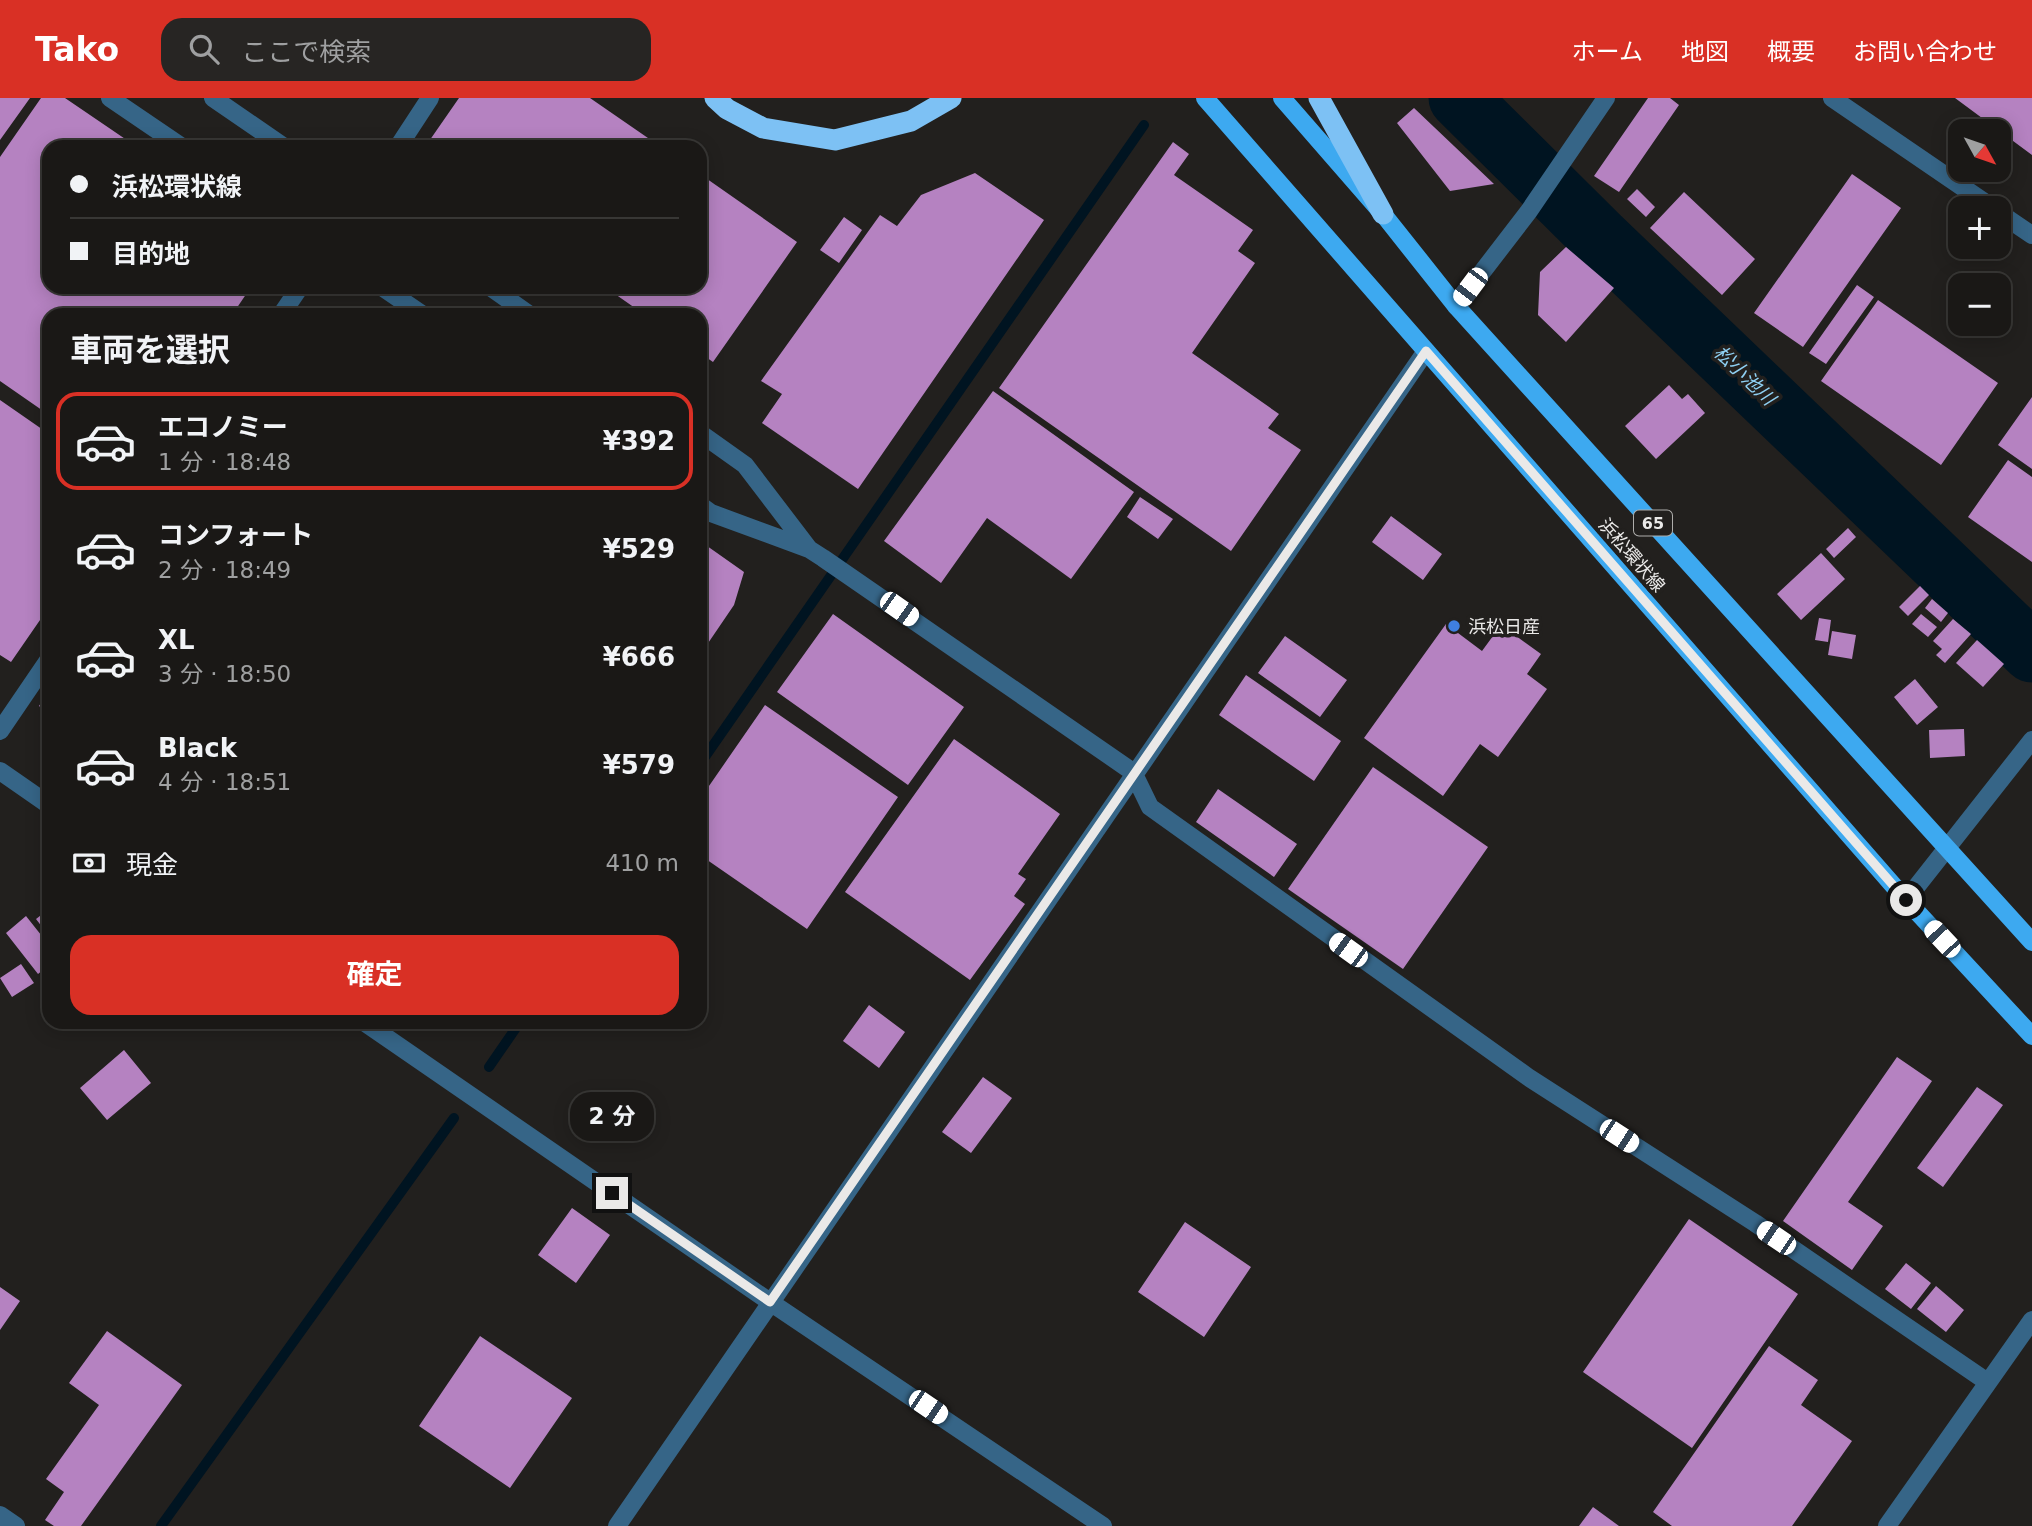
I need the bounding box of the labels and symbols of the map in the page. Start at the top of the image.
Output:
north arrow [1948,119,2011,182]
car [1449,264,1492,310]
water label: 松小池川 [1710,341,1781,411]
road number: 65 [1634,510,1672,536]
street label: 浜松環状線 [1595,514,1669,596]
car [876,588,923,630]
place label: 浜松日産 [1468,616,1540,637]
marker: 浜松日産 [1446,618,1462,634]
route start [1890,884,1922,916]
car [1920,916,1965,962]
car [1325,929,1372,971]
callout: 2 分 [570,1091,654,1140]
car [1596,1116,1643,1156]
route end [596,1177,628,1209]
car [1753,1218,1800,1258]
car [905,1387,952,1427]

